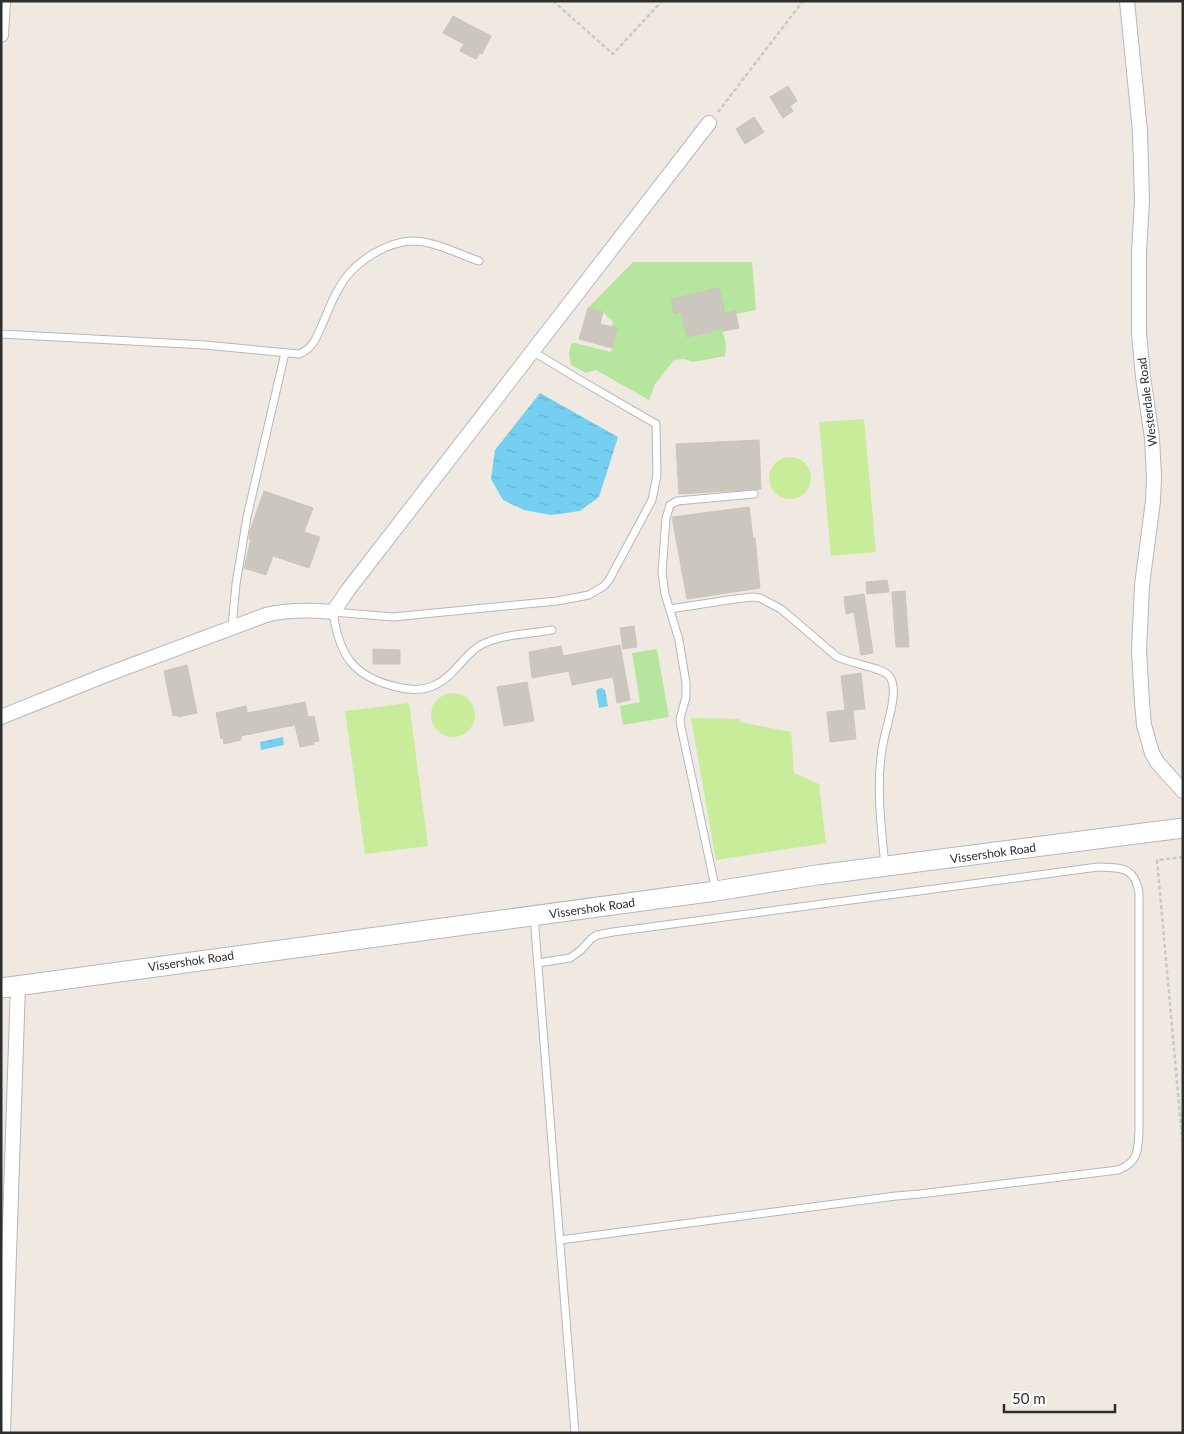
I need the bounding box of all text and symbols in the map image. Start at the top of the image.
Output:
street label: Westerdale Road [1134,357,1160,447]
street label: Vissershok Road [949,840,1037,866]
street label: Vissershok Road [548,895,636,921]
street label: Vissershok Road [147,948,235,974]
scale bar [1004,1382,1115,1414]
text: 50 m [1012,1389,1046,1407]

